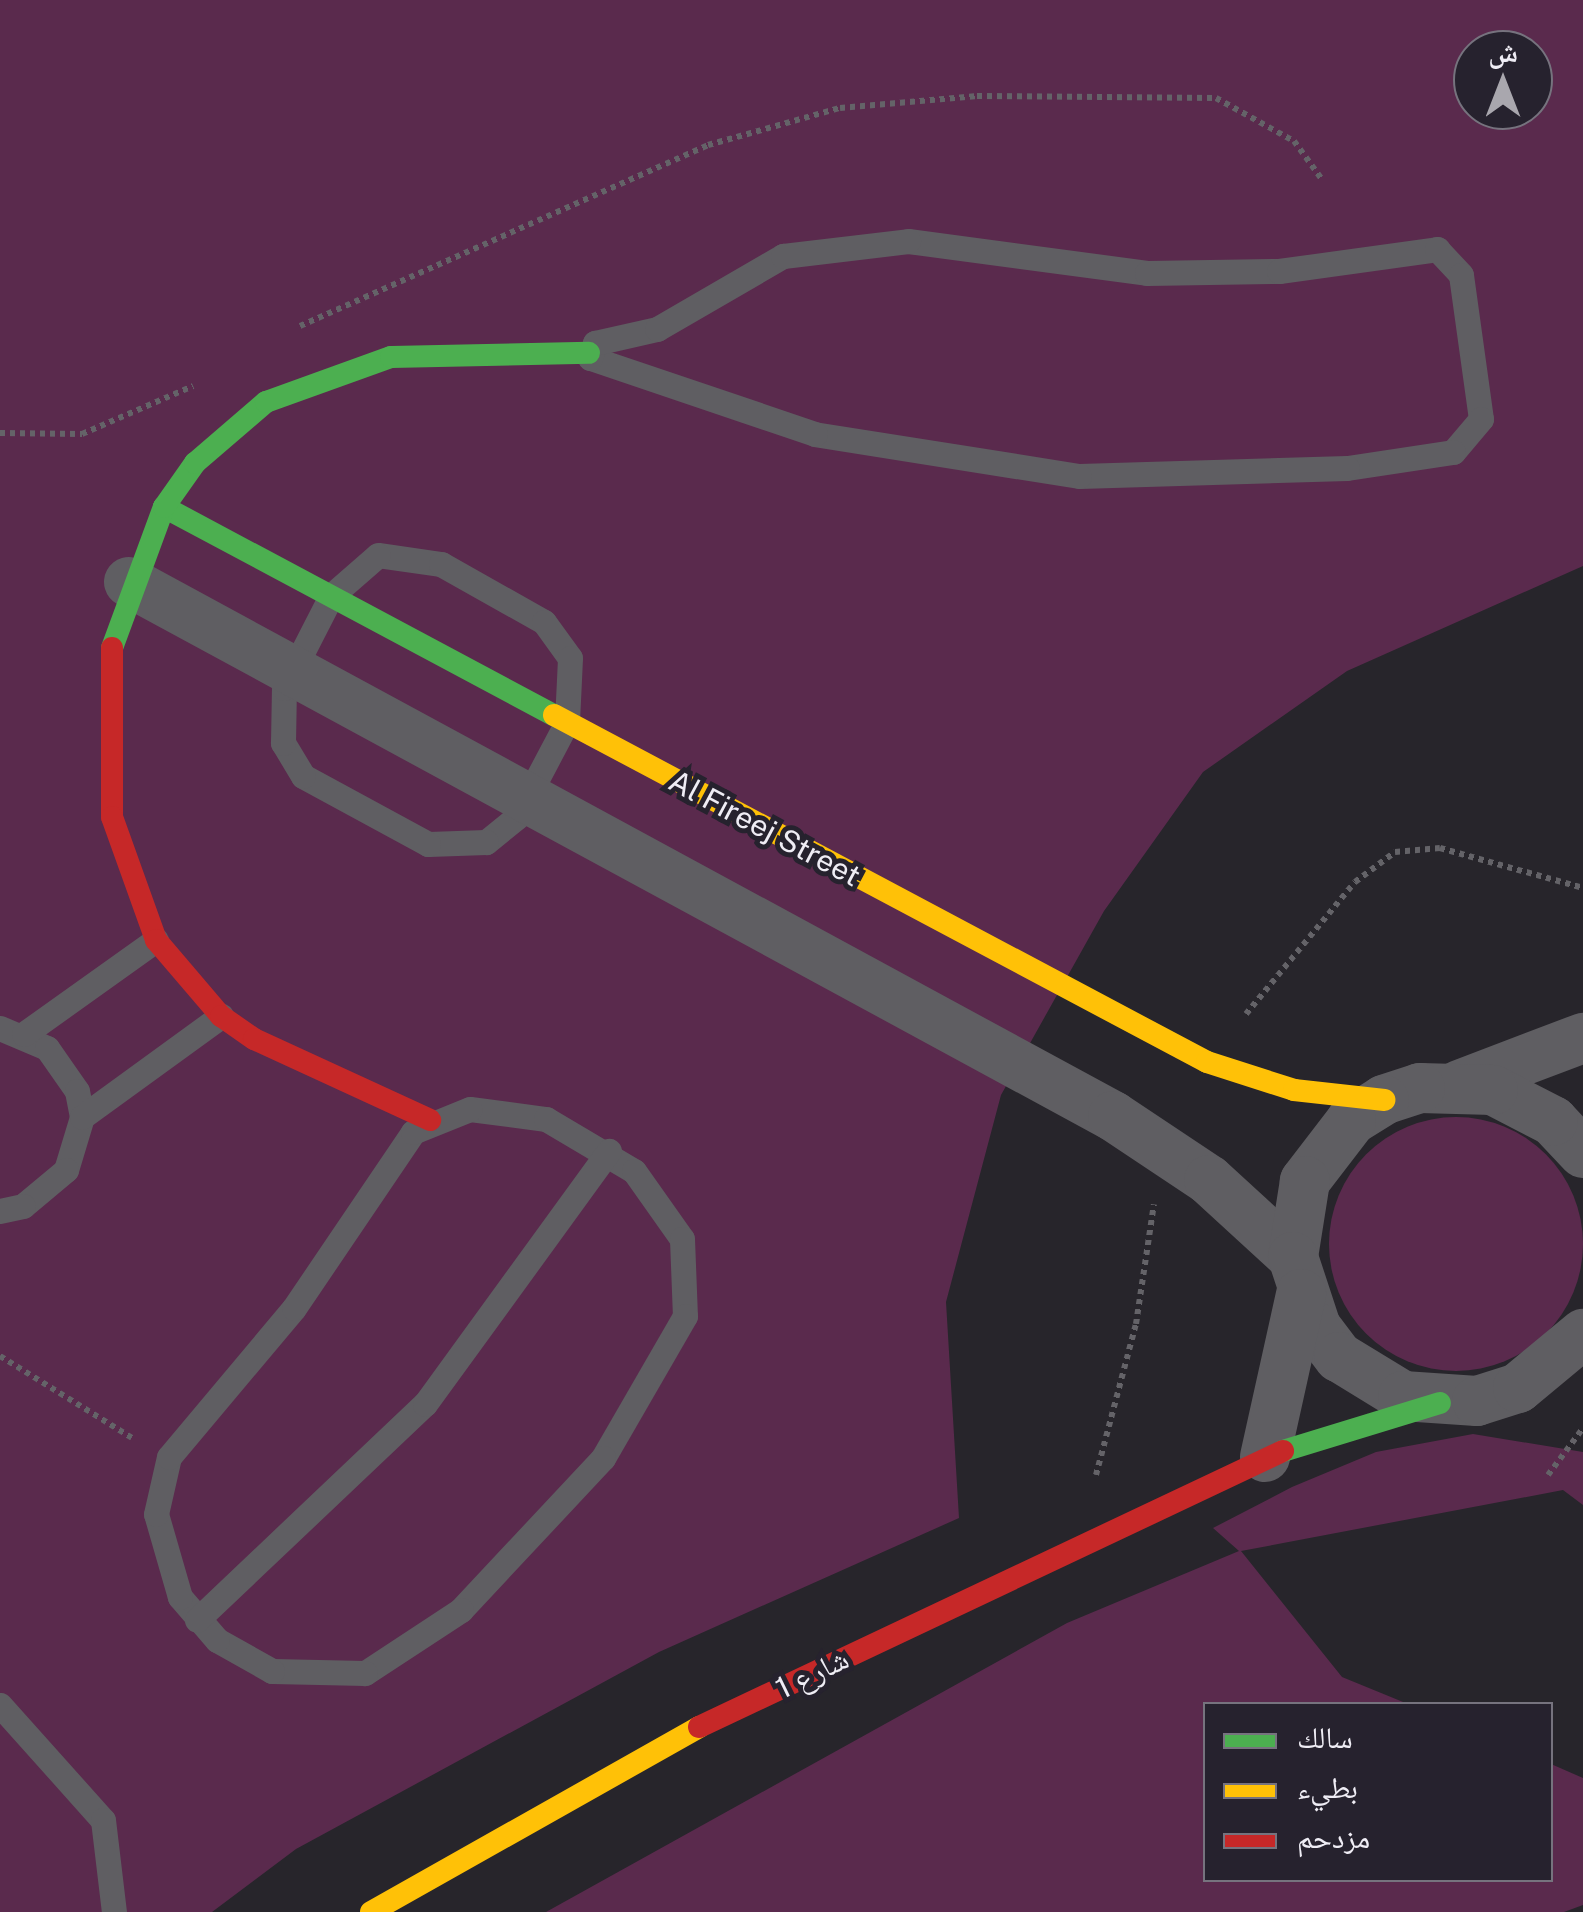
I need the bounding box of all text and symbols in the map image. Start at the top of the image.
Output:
north arrow [1453,30,1553,130]
text: ش [1488,35,1518,68]
street label: Al Fireej Street [663,762,867,894]
street label: شارع 1 [770,1640,854,1706]
legend [1203,1702,1553,1882]
text: سالك [1297,1719,1353,1755]
text: بطيء [1297,1769,1358,1805]
text: مزدحم [1297,1819,1370,1855]

